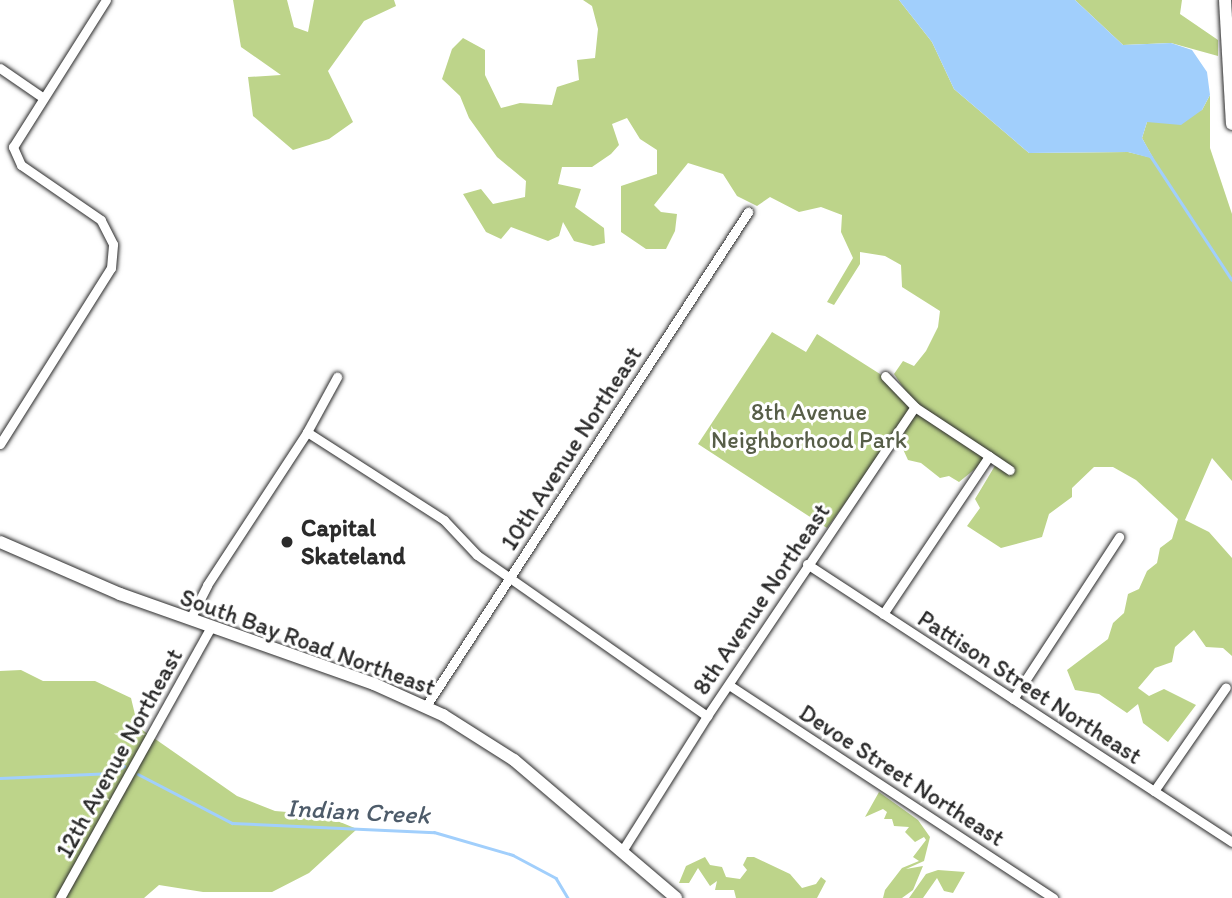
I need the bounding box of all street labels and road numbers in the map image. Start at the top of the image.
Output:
street label: 10th Avenue Northeast [495,341,647,555]
street label: 8th Avenue Northeast [687,498,835,700]
street label: South Bay Road Northeast [176,582,440,702]
street label: Pattison Street Northeast [912,604,1148,770]
street label: 12th Avenue Northeast [50,644,188,862]
street label: Devoe Street Northeast [794,698,1010,852]

